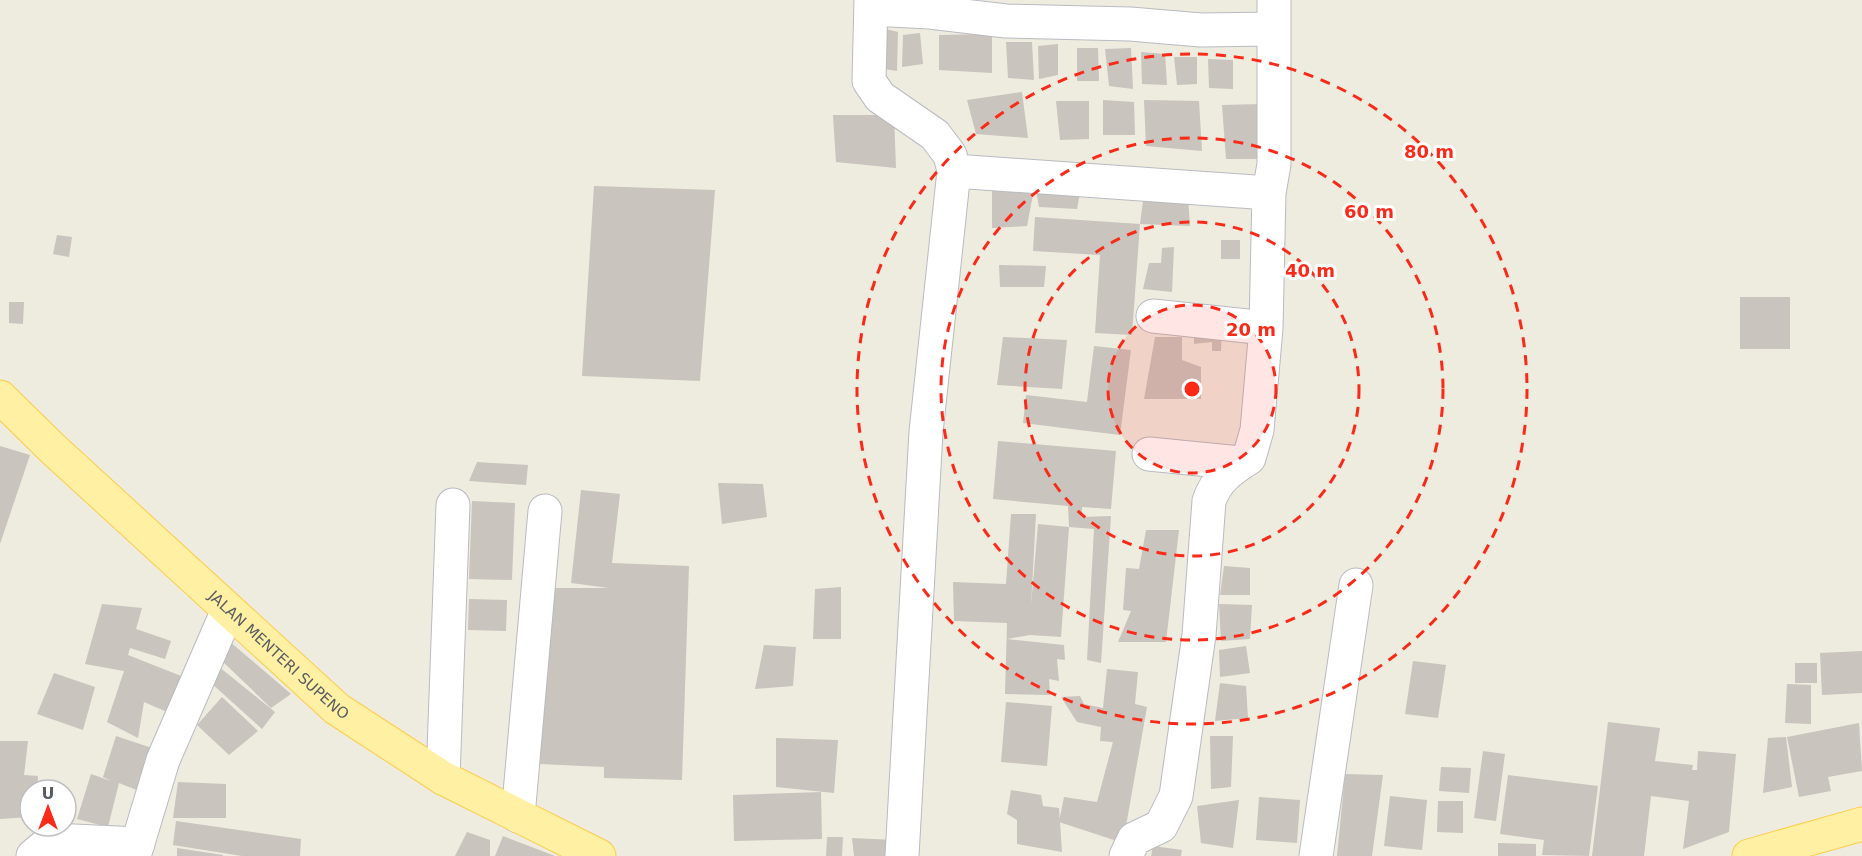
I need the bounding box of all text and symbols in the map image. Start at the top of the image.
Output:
text: 80 m [1404,141,1454,162]
text: 60 m [1344,201,1394,222]
text: 40 m [1285,260,1335,281]
text: 20 m [1226,319,1276,340]
centre of rings [1182,379,1202,399]
street label: JALAN MENTERI SUPENO [204,586,352,723]
north arrow [18,778,78,838]
text: U [42,784,55,803]

